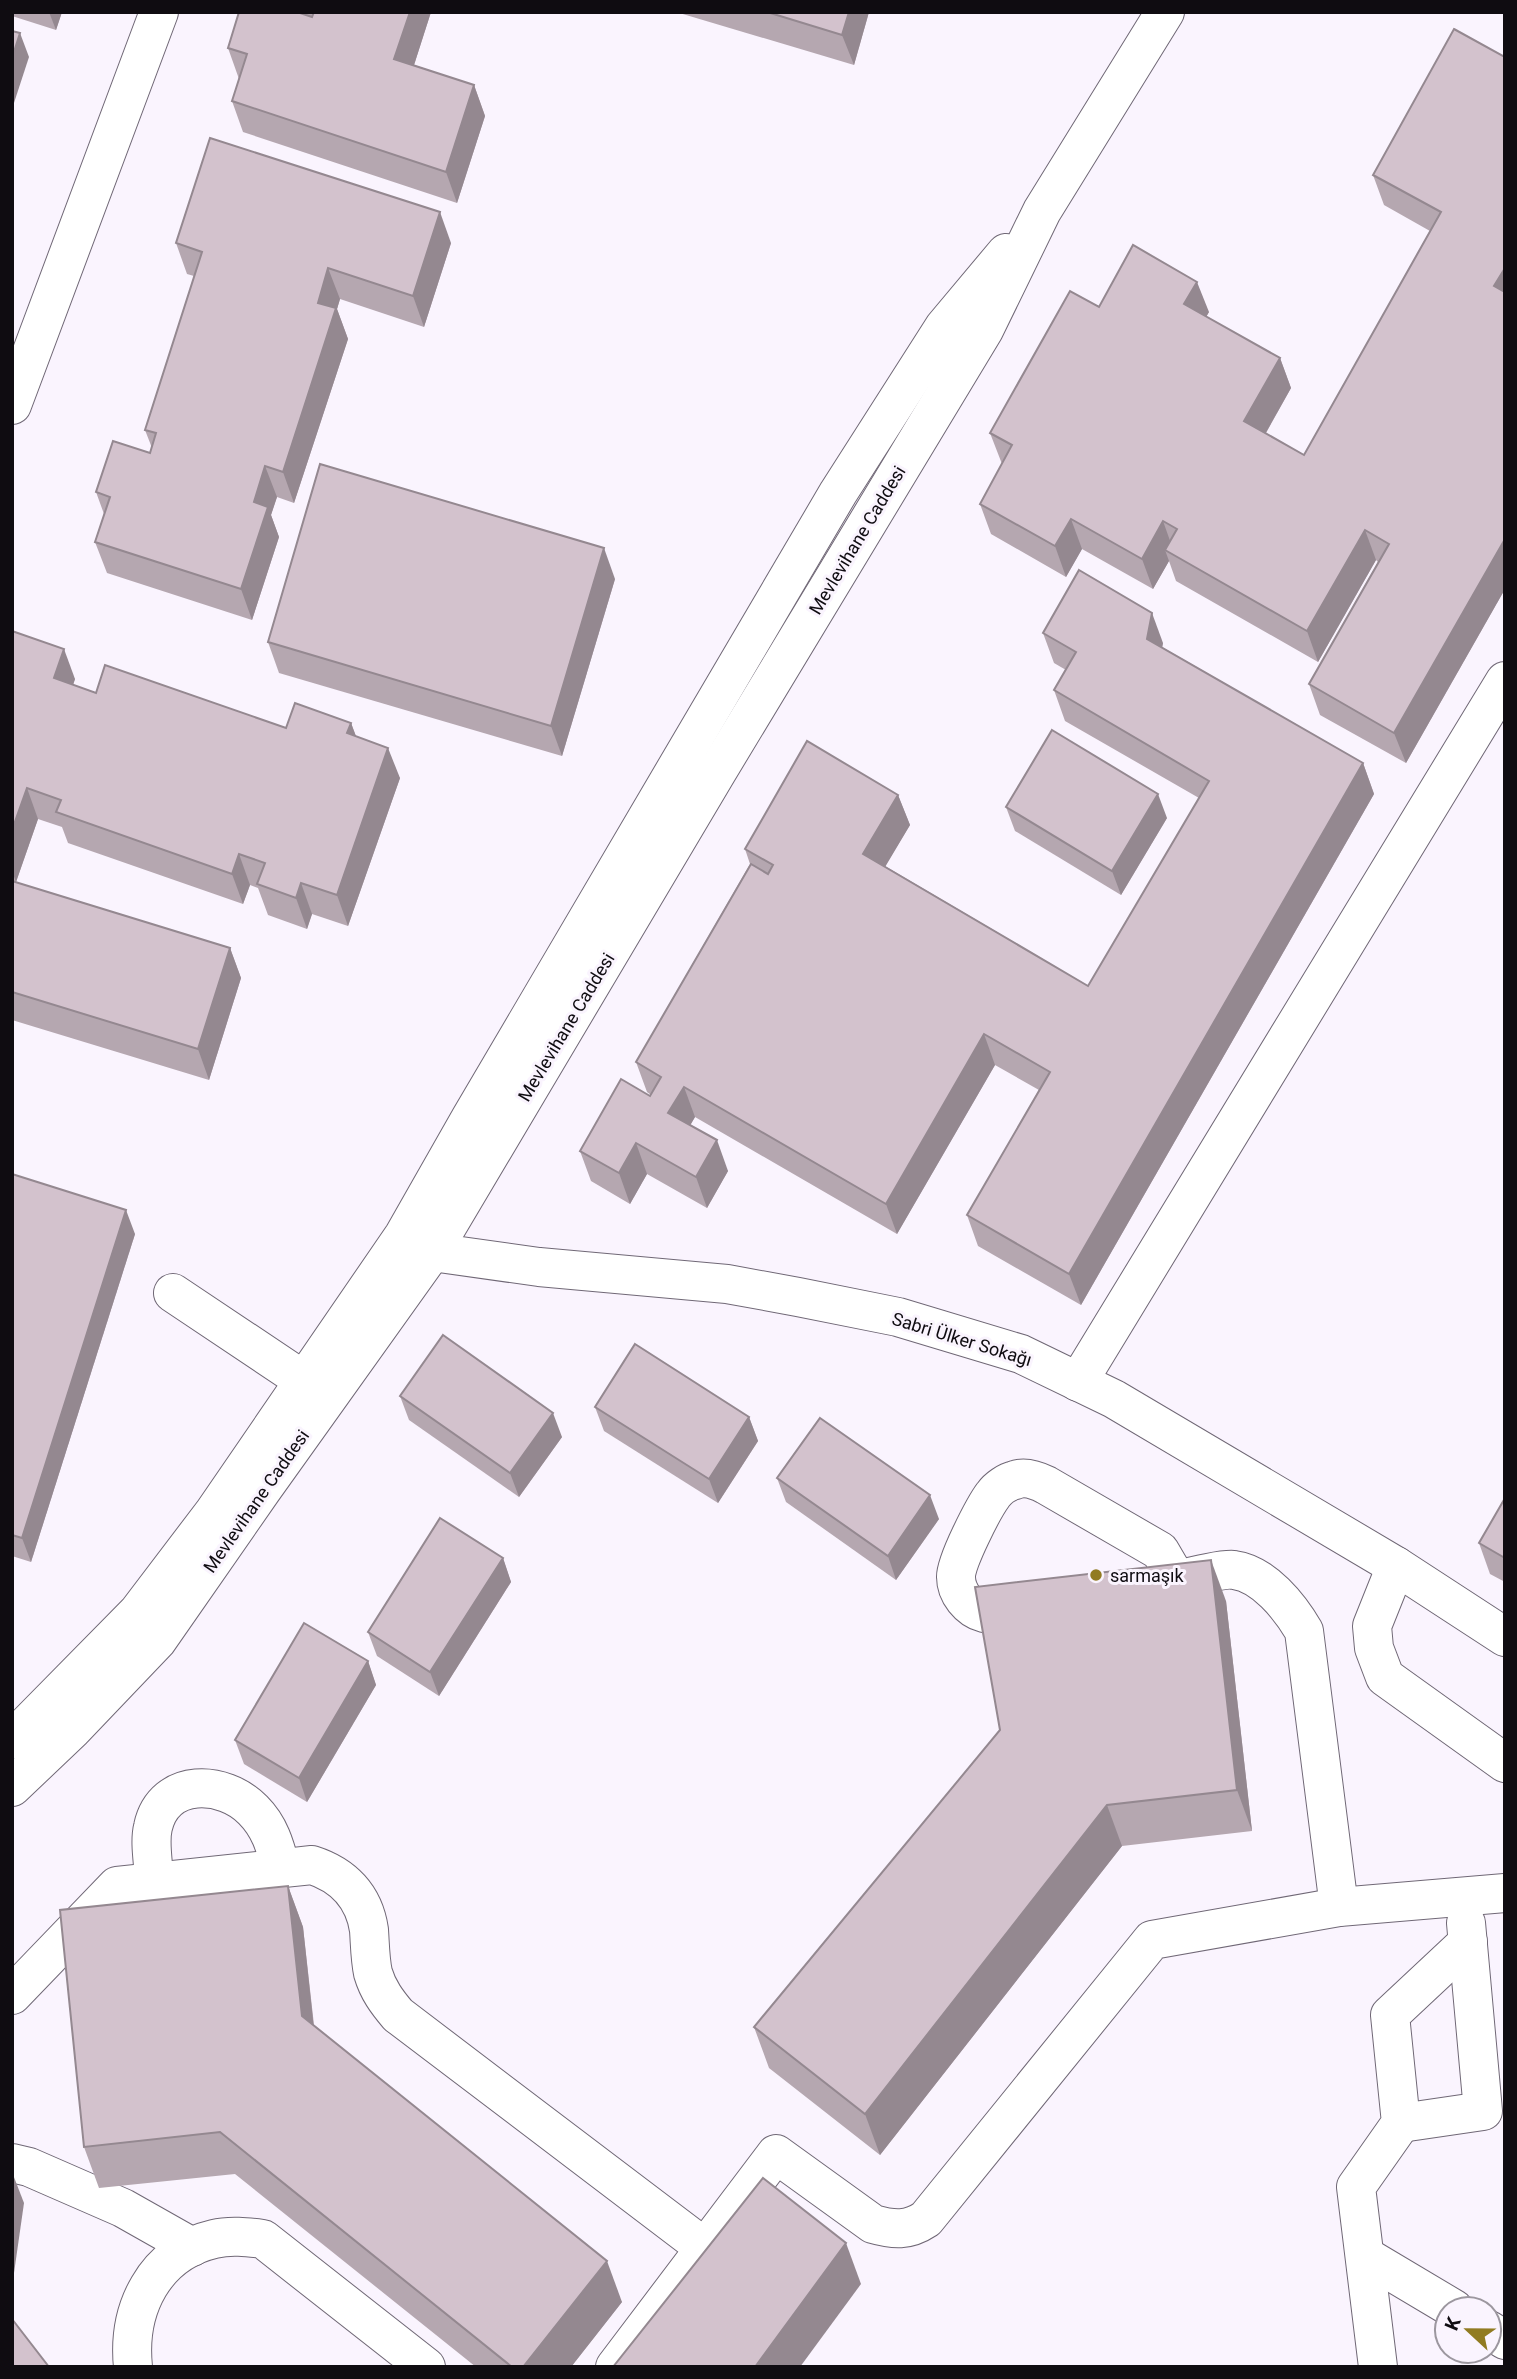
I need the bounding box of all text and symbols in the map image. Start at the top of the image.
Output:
street label: Mevlevihane Caddesi [804,462,910,618]
street label: Mevlevihane Caddesi [513,949,619,1105]
street label: Sabri Ülker Sokağı [890,1308,1034,1370]
street label: Mevlevihane Caddesi [199,1426,313,1576]
place label: sarmaşık [1110,1565,1185,1586]
marker: sarmaşık [1088,1567,1104,1583]
north arrow [1433,2295,1503,2365]
text: K [1440,2313,1466,2334]

